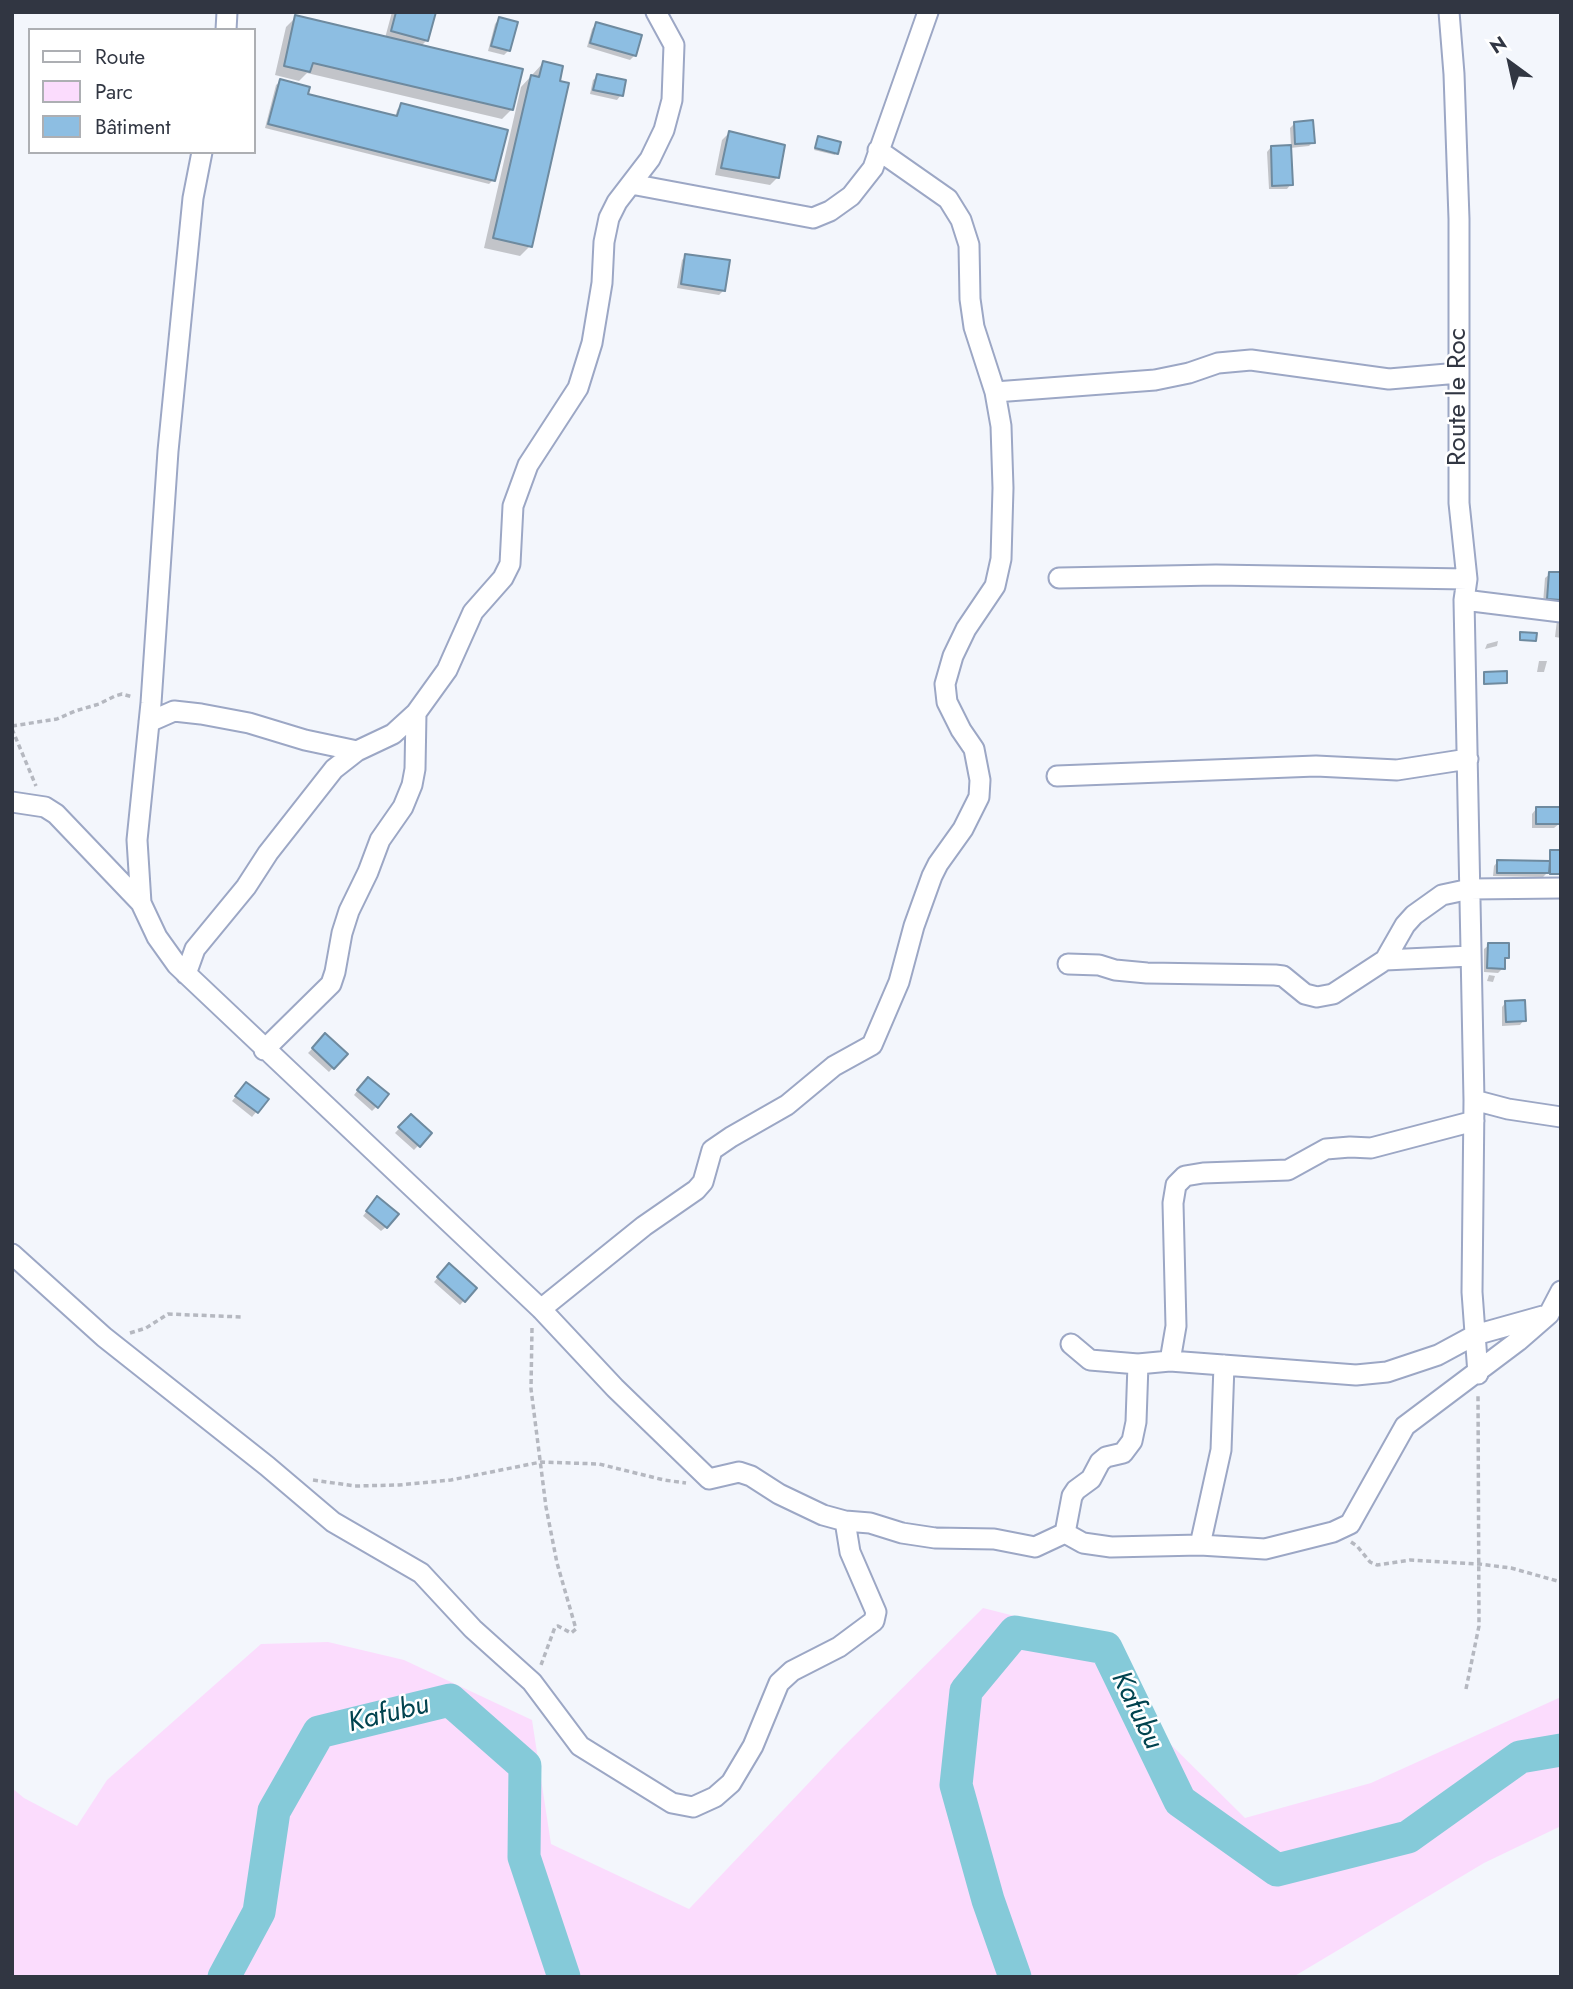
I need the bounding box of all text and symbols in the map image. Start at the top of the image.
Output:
legend [28,28,256,154]
north arrow [1475,28,1545,98]
text: N [1485,30,1512,60]
text: Route [95,42,145,72]
text: Parc [95,77,133,107]
text: Bâtiment [95,112,171,142]
street label: Route le Roc [1443,328,1475,466]
water label: Kafubu [1103,1667,1169,1755]
water label: Kafubu [345,1689,433,1741]

